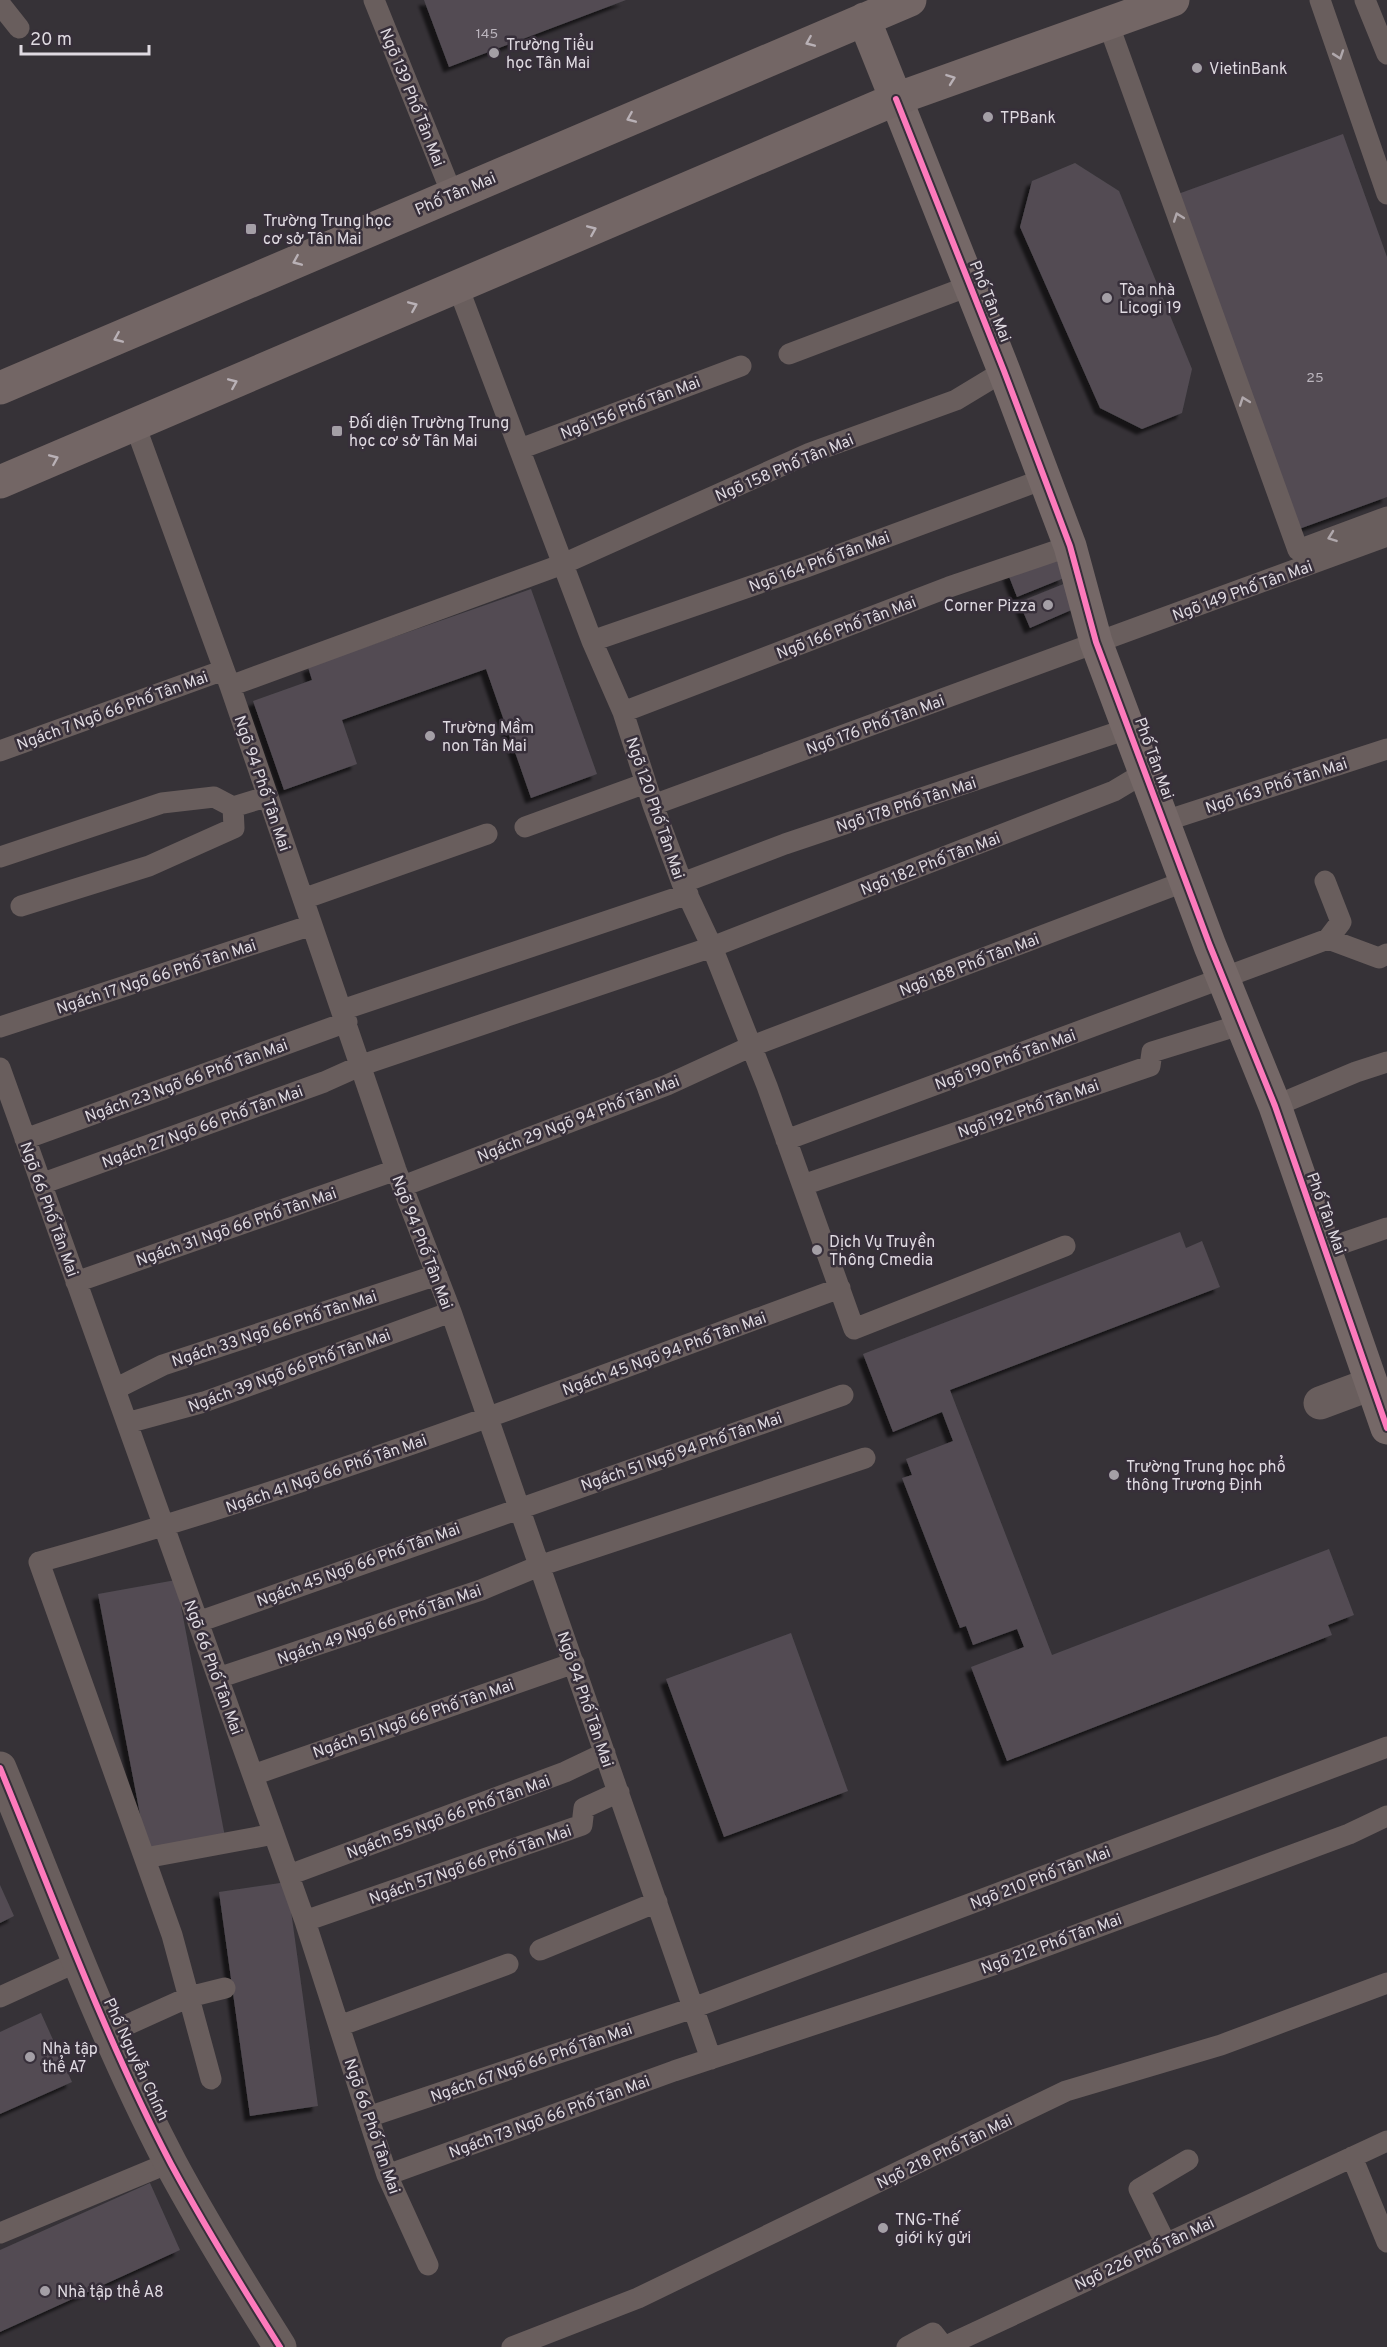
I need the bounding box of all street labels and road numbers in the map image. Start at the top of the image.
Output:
street label: Ngõ 139 Phố Tân Mai [374,25,449,170]
street label: Phố Tân Mai [412,168,499,221]
street label: Phố Tân Mai [964,258,1015,345]
street label: Ngõ 156 Phố Tân Mai [558,372,704,445]
street label: Ngõ 158 Phố Tân Mai [712,430,857,507]
street label: Ngõ 164 Phố Tân Mai [746,527,893,598]
street label: Ngõ 149 Phố Tân Mai [1169,556,1316,627]
street label: Ngõ 166 Phố Tân Mai [774,592,919,665]
street label: Ngách 7 Ngõ 66 Phố Tân Mai [14,667,211,756]
street label: Ngõ 176 Phố Tân Mai [803,691,948,760]
street label: Ngõ 94 Phố Tân Mai [228,713,295,854]
street label: Phố Tân Mai [1129,714,1178,803]
street label: Ngõ 120 Phố Tân Mai [620,735,689,882]
street label: Ngõ 163 Phố Tân Mai [1203,754,1350,819]
street label: Ngõ 178 Phố Tân Mai [834,773,979,838]
street label: Ngõ 182 Phố Tân Mai [858,828,1003,901]
street label: Ngõ 188 Phố Tân Mai [897,929,1043,1002]
street label: Ngách 17 Ngõ 66 Phố Tân Mai [54,935,259,1020]
street label: Ngõ 190 Phố Tân Mai [932,1025,1079,1096]
street label: Ngách 23 Ngõ 66 Phố Tân Mai [82,1035,291,1128]
street label: Ngách 29 Ngõ 94 Phố Tân Mai [474,1071,683,1168]
street label: Ngõ 192 Phố Tân Mai [955,1075,1102,1143]
street label: Ngách 27 Ngõ 66 Phố Tân Mai [99,1081,306,1174]
street label: Ngõ 66 Phố Tân Mai [14,1139,83,1280]
street label: Phố Tân Mai [1301,1169,1350,1258]
street label: Ngõ 94 Phố Tân Mai [386,1172,457,1313]
street label: Ngách 31 Ngõ 66 Phố Tân Mai [133,1183,340,1272]
street label: Ngách 33 Ngõ 66 Phố Tân Mai [169,1286,380,1373]
street label: Ngách 45 Ngõ 94 Phố Tân Mai [560,1308,769,1401]
street label: Ngách 39 Ngõ 66 Phố Tân Mai [185,1325,394,1418]
street label: Ngách 51 Ngõ 94 Phố Tân Mai [578,1408,785,1497]
street label: Ngách 41 Ngõ 66 Phố Tân Mai [223,1430,430,1519]
street label: Ngách 45 Ngõ 66 Phố Tân Mai [254,1519,463,1612]
street label: Ngách 49 Ngõ 66 Phố Tân Mai [275,1581,484,1670]
street label: Ngõ 66 Phố Tân Mai [178,1597,247,1738]
street label: Ngõ 94 Phố Tân Mai [551,1629,618,1770]
street label: Ngách 51 Ngõ 66 Phố Tân Mai [310,1675,517,1764]
street label: Ngách 55 Ngõ 66 Phố Tân Mai [344,1771,553,1864]
street label: Ngách 57 Ngõ 66 Phố Tân Mai [366,1821,574,1910]
street label: Ngõ 210 Phố Tân Mai [967,1842,1114,1915]
street label: Ngõ 212 Phố Tân Mai [978,1909,1125,1980]
street label: Phố Nguyễn Chính [98,1994,174,2124]
street label: Ngách 67 Ngõ 66 Phố Tân Mai [428,2019,635,2108]
street label: Ngõ 66 Phố Tân Mai [339,2056,405,2197]
street label: Ngách 73 Ngõ 66 Phố Tân Mai [446,2071,653,2164]
street label: Ngõ 218 Phố Tân Mai [873,2110,1016,2194]
street label: Ngõ 226 Phố Tân Mai [1071,2213,1218,2296]

